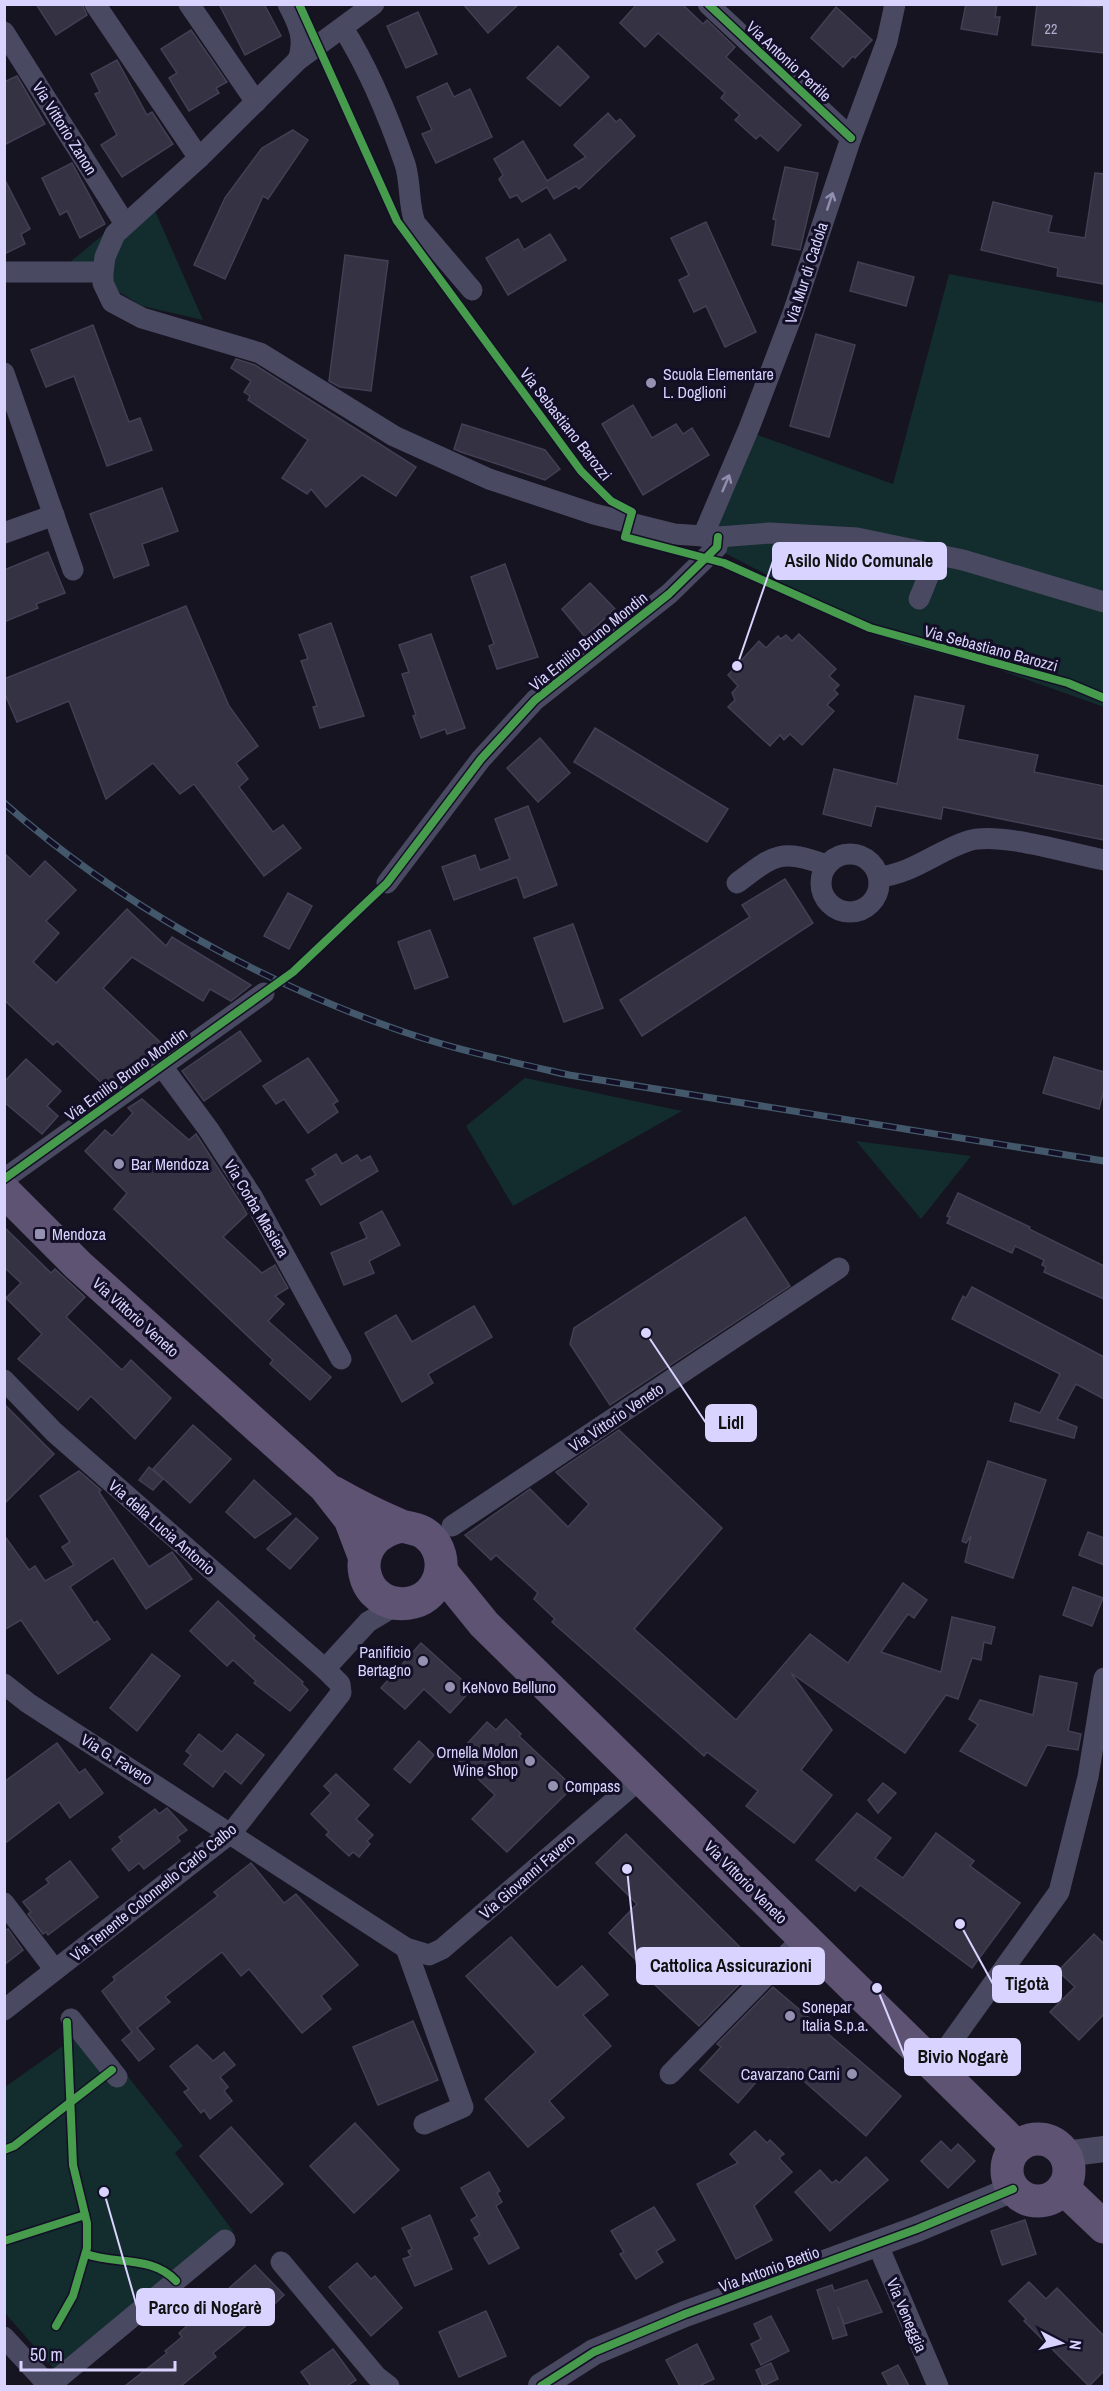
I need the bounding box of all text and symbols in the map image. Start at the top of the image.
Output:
street label: Via Antonio Pertile [742,16,836,106]
house number: 22 [1045,20,1057,38]
street label: Via Vittorio Zanon [28,77,102,179]
one-way arrow [825,192,836,211]
street label: Via Mur di Cadola [779,219,833,327]
street label: Via Sebastiano Barozzi [515,363,617,485]
place label: Scuola Elementare L. Doglioni [663,363,774,403]
marker: Scuola Elementare L. Doglioni [644,376,658,390]
one-way arrow [721,474,733,492]
callout: Asilo Nido Comunale [773,543,946,579]
text: Asilo Nido Comunale [785,548,933,573]
street label: Via Emilio Bruno Mondin [524,586,652,696]
street label: Via Sebastiano Barozzi [922,620,1060,676]
street label: Via Emilio Bruno Mondin [60,1022,192,1126]
place label: Bar Mendoza [131,1153,210,1175]
street label: Via Corba Masiera [219,1155,295,1261]
marker: Bar Mendoza [112,1157,126,1171]
place label: Mendoza [52,1223,107,1245]
marker: Mendoza [33,1227,47,1241]
street label: Via Vittorio Veneto [88,1272,184,1362]
street label: Via Vittorio Veneto [564,1377,668,1457]
callout: Lidl [706,1405,756,1441]
text: Lidl [718,1410,744,1435]
street label: Via della Lucia Antonio [104,1474,220,1580]
place label: Panificio Bertagno [358,1641,411,1681]
marker: Panificio Bertagno [416,1654,430,1668]
place label: KeNovo Belluno [462,1676,556,1698]
marker: KeNovo Belluno [443,1680,457,1694]
street label: Via G. Favero [77,1728,157,1790]
place label: Ornella Molon Wine Shop [436,1741,518,1781]
marker: Ornella Molon Wine Shop [523,1754,537,1768]
place label: Compass [565,1775,620,1797]
marker: Compass [546,1779,560,1793]
street label: Via Tenente Colonnello Carlo Calbo [65,1818,241,1966]
street label: Via Giovanni Favero [474,1828,580,1924]
street label: Via Vittorio Veneto [699,1835,793,1929]
callout: Cattolica Assicurazioni [637,1948,824,1984]
text: Cattolica Assicurazioni [650,1953,812,1978]
callout: Tigotà [993,1966,1061,2002]
text: Tigotà [1005,1971,1050,1996]
place label: Sonepar Italia S.p.a. [802,1996,868,2036]
marker: Sonepar Italia S.p.a. [783,2009,797,2023]
callout: Bivio Nogarè [905,2039,1020,2075]
text: Bivio Nogarè [917,2044,1009,2069]
place label: Cavarzano Carni [741,2063,840,2085]
marker: Cavarzano Carni [845,2067,859,2081]
street label: Via Antonio Bettio [716,2241,822,2297]
street label: Via Veneggia [882,2275,933,2356]
callout: Parco di Nogarè [137,2289,274,2325]
text: Parco di Nogarè [148,2295,262,2320]
north arrow [1031,2313,1091,2373]
scale bar [21,2334,176,2372]
text: N [1064,2339,1087,2351]
text: 50 m [30,2342,63,2367]

